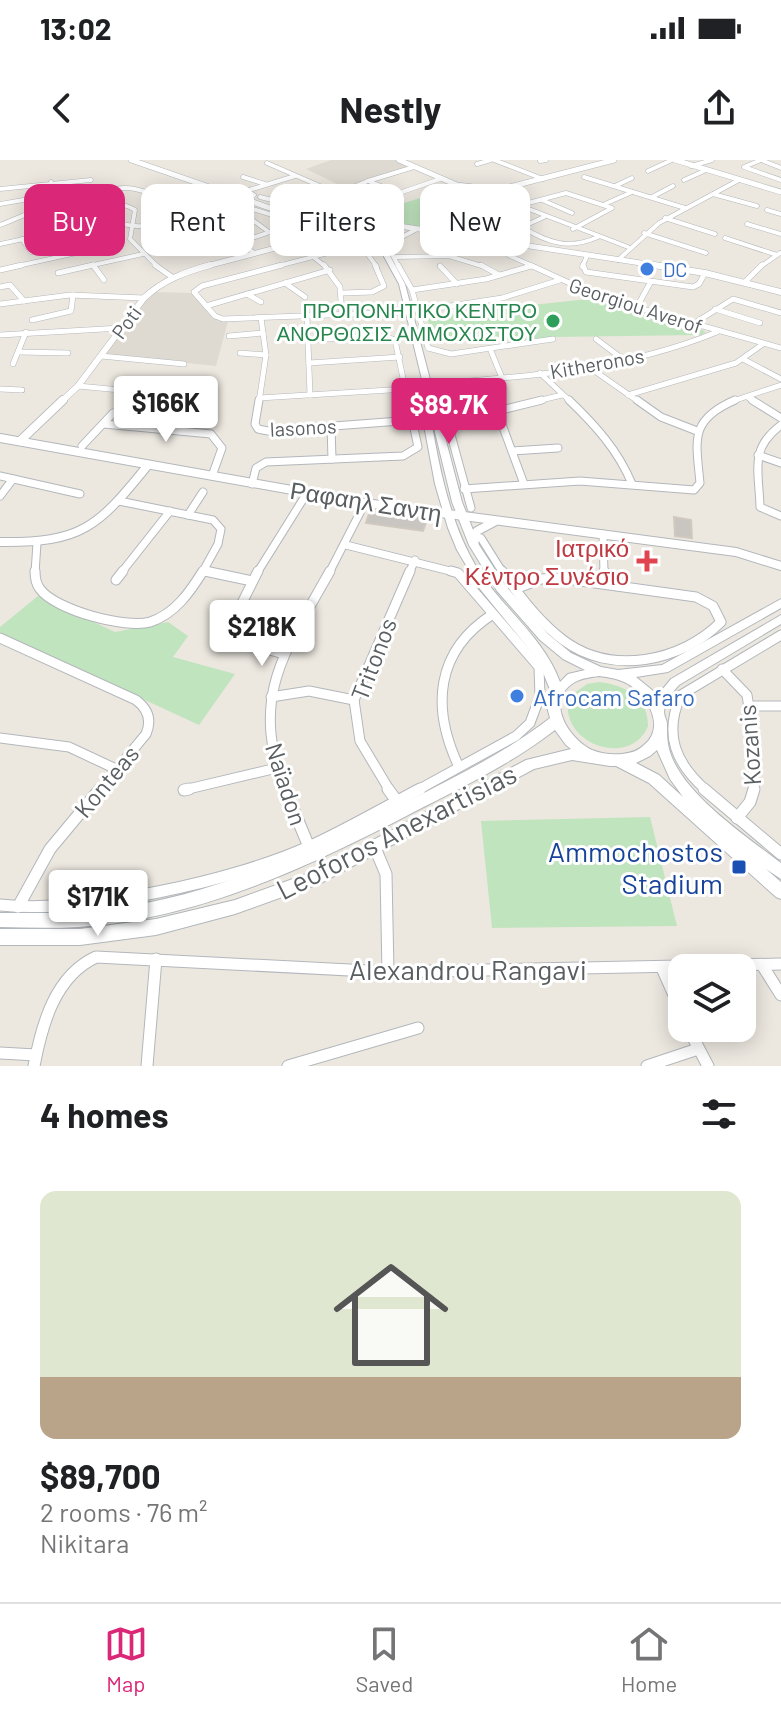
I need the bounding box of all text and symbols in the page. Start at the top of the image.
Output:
text: 13:02 [40,10,112,46]
icon: back [40,86,84,130]
icon: share [697,86,741,130]
text: Nestly [340,87,442,130]
chip: Buy [24,184,125,256]
chip: Rent [141,184,254,256]
chip: Filters [270,184,404,256]
chip: New [420,184,530,256]
place label: DC [663,257,687,281]
marker: DC [638,260,656,278]
street label: Georgiou Averof [566,272,706,338]
place label: ΠΡΟΠΟΝΗΤΙΚΟ ΚΕΝΤΡΟ ΑΝΟΡΘΩΣΙΣ ΑΜΜΟΧΩΣΤΟΥ [277,298,537,345]
street label: Poti [106,301,146,343]
marker: ΠΡΟΠΟΝΗΤΙΚΟ ΚΕΝΤΡΟ ΑΝΟΡΘΩΣΙΣ ΑΜΜΟΧΩΣΤΟΥ [544,312,562,330]
street label: Kitheronos [548,343,646,383]
pin: $166K [110,376,222,444]
pin: $89.7K [384,378,514,446]
text: $166K [132,386,200,417]
text: $89.7K [410,388,488,419]
street label: Iasonos [269,413,337,441]
street label: Ραφαηλ Σαντη [288,475,444,527]
place label: Ιατρικό Κέντρο Συνέσιο [465,533,629,590]
marker: Ιατρικό Κέντρο Συνέσιο [636,550,658,572]
pin: $218K [206,600,318,668]
text: $218K [228,610,296,641]
street label: Tritonos [344,614,402,704]
place label: Afrocam Safaro [533,682,695,711]
marker: Afrocam Safaro [508,687,526,705]
street label: Kozanis [732,704,766,786]
street label: Konteas [68,739,144,823]
street label: Naïadon [260,739,314,829]
street label: Leoforos Anexartisias [270,756,522,906]
place label: Ammochostos Stadium [548,834,723,900]
marker: Ammochostos Stadium [730,858,748,876]
pin: $171K [42,870,154,938]
text: $171K [67,880,129,911]
street label: Alexandrou Rangavi [349,952,587,986]
map controls [668,954,756,1042]
button: layers [668,954,756,1042]
icon: filters [697,1092,741,1136]
text: 4 homes [40,1094,169,1135]
icon: home [319,1243,463,1387]
text: $89,700 [40,1455,161,1496]
text: 2 rooms · 76 m² [40,1496,208,1527]
text: Nikitara [40,1527,129,1558]
tab: Map [104,1622,148,1696]
tab: Saved [356,1622,413,1696]
tab: Home [621,1622,677,1696]

